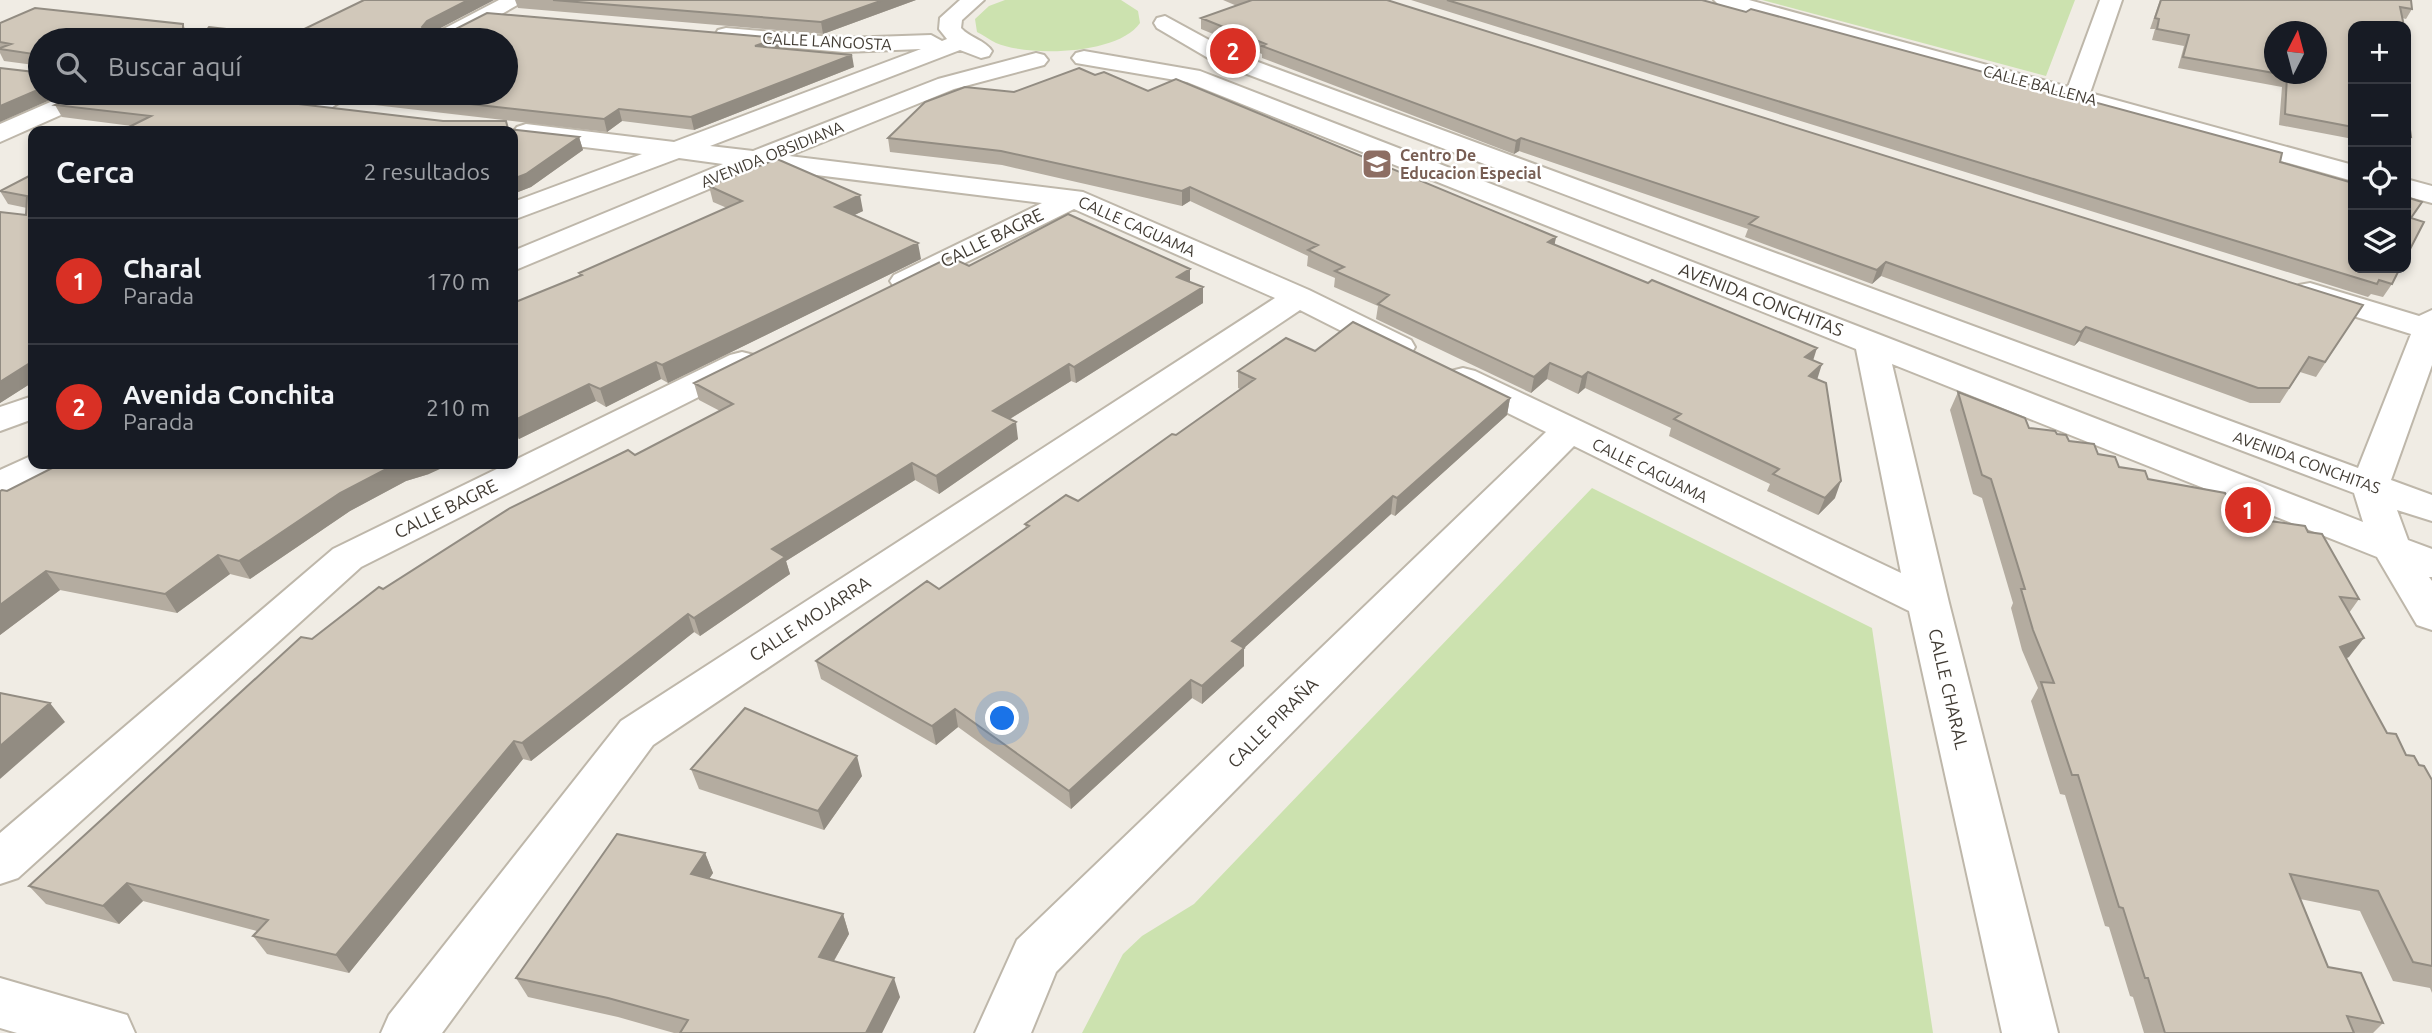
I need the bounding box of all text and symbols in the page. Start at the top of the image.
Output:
north arrow [2264,21,2327,84]
map controls [2348,21,2411,273]
button: + [2348,21,2411,84]
pin: 2 [1210,25,1256,77]
search box [28,28,518,105]
street label: CALLE LANGOSTA [762,29,893,53]
icon: search [52,48,90,86]
text: Buscar aquí [108,52,242,81]
street label: CALLE BALLENA [1981,61,2099,109]
button: − [2348,84,2411,147]
street label: AVENIDA OBSIDIANA [698,117,846,191]
place label: Centro De Educacion Especial [1400,146,1541,182]
school or university icon: Centro De Educacion Especial [1360,147,1394,181]
button: locate [2348,147,2411,210]
text: Cerca [56,155,135,189]
text: 2 resultados [364,159,490,184]
street label: CALLE CAGUAMA [1076,192,1199,260]
street label: CALLE BAGRE [937,204,1046,271]
button: layers [2348,210,2411,273]
text: Charal [123,254,201,283]
street label: AVENIDA CONCHITAS [1676,258,1846,340]
text: 1 [73,269,85,294]
text: 170 m [426,269,490,294]
text: Parada [123,283,194,308]
text: Avenida Conchita [123,380,335,409]
text: 2 [73,395,85,420]
text: 210 m [426,395,490,420]
text: Parada [123,409,194,434]
street label: AVENIDA CONCHITAS [2231,427,2383,497]
street label: CALLE CAGUAMA [1589,434,1711,506]
street label: CALLE BAGRE [391,475,500,542]
pin: 1 [2225,484,2271,536]
street label: CALLE MOJARRA [745,571,874,665]
street label: CALLE CHARAL [1925,626,1973,751]
street label: CALLE PIRAÑA [1222,672,1322,771]
your location [985,701,1019,735]

